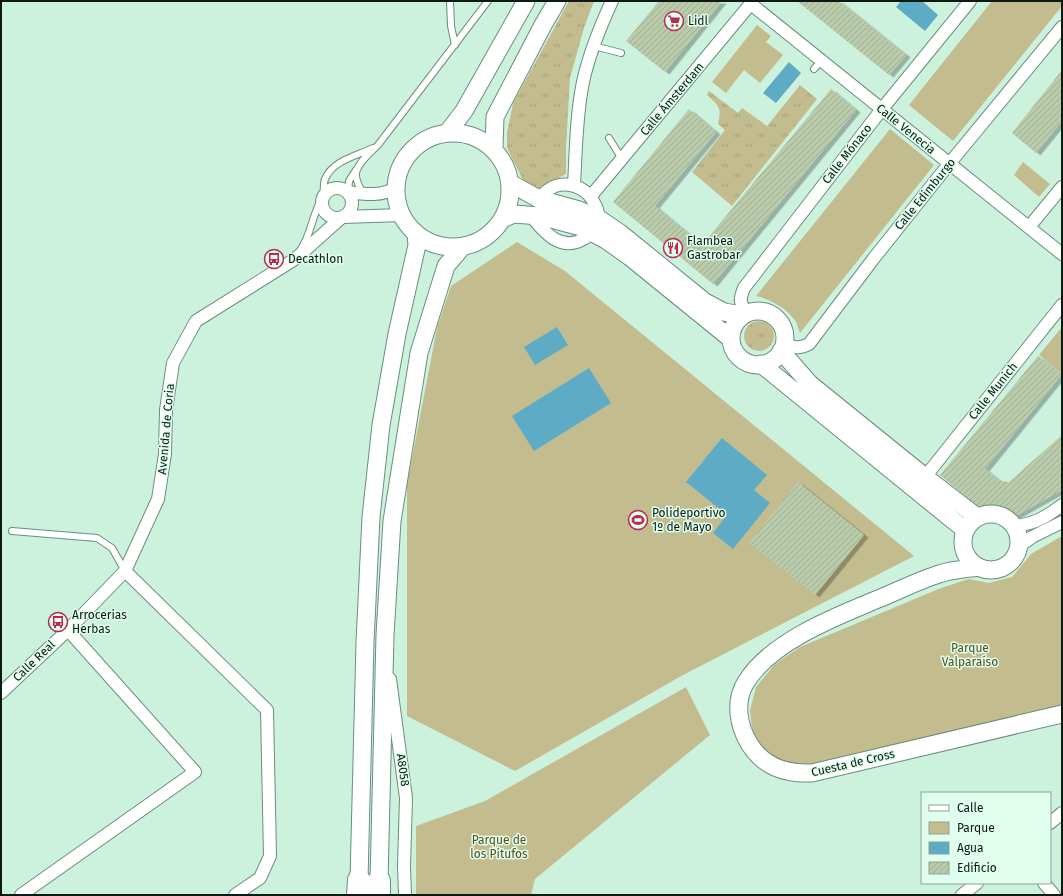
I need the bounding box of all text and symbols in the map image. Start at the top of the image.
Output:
supermarket icon: Lidl [663,10,685,32]
place label: Lidl [688,14,709,28]
street label: Calle Ámsterdam [636,59,707,139]
street label: Calle Venecia [874,101,938,157]
street label: Calle Mónaco [819,121,875,187]
street label: Calle Edimburgo [892,155,958,233]
place label: Flambea Gastrobar [687,234,741,262]
restaurant icon: Flambea Gastrobar [662,237,684,259]
bus stop icon: Decathlon [263,248,285,270]
place label: Decathlon [288,252,343,266]
street label: Calle Munich [966,360,1020,422]
street label: Avenida de Coria [155,383,177,475]
place label: Polideportivo 1º de Mayo [652,506,726,534]
sports icon: Polideportivo 1º de Mayo [627,509,649,531]
place label: Arrocerias Herbas [72,608,127,636]
bus stop icon: Arrocerias Herbas [47,611,69,633]
street label: Calle Real [10,637,58,684]
park label: Parque Valparaíso [942,641,998,669]
street label: Cuesta de Cross [810,746,897,779]
street label: A8058 [394,753,412,788]
legend [921,792,1051,884]
text: Calle [957,801,984,815]
text: Parque [957,821,995,835]
park label: Parque de los Pitufos [470,833,528,861]
text: Agua [957,841,984,855]
text: Edificio [957,861,997,875]

